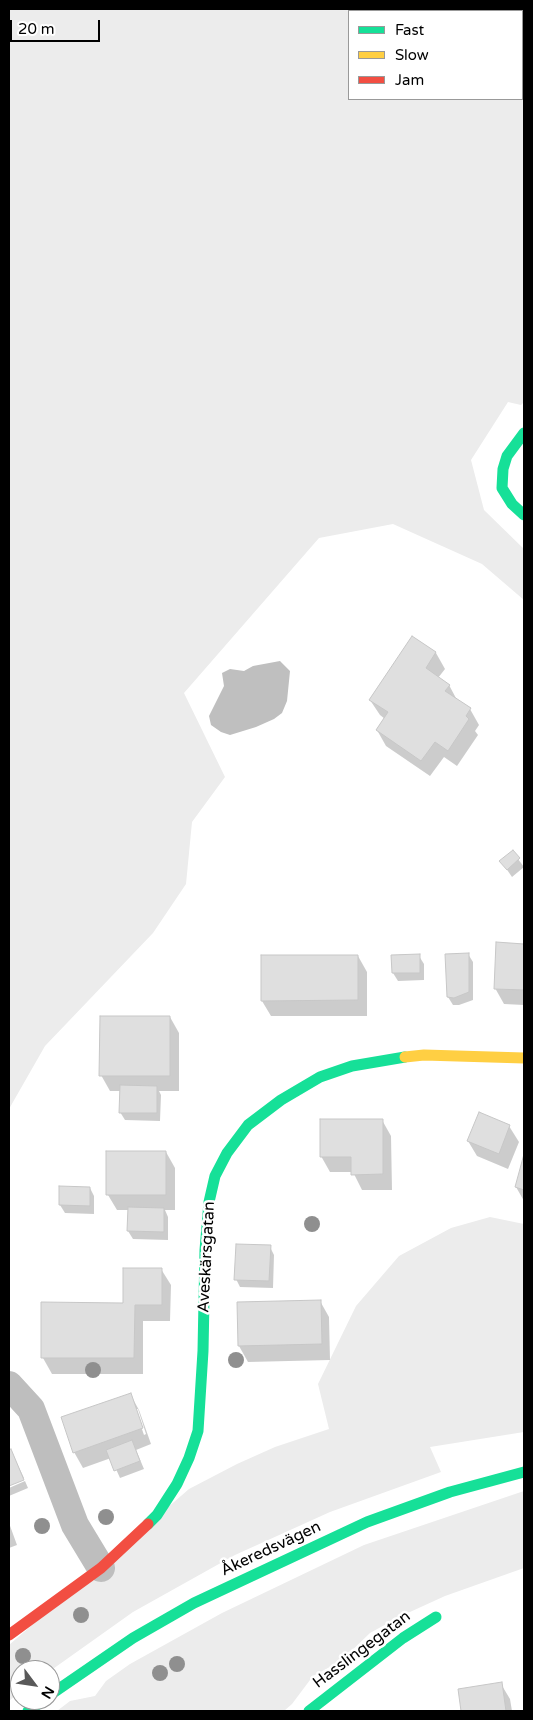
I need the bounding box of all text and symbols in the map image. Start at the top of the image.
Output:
scale bar [12,10,102,42]
legend [348,10,523,100]
text: 20 m [18,20,55,38]
text: Fast [395,21,424,39]
text: Slow [395,46,429,64]
text: Jam [395,71,424,89]
street label: Aveskärsgatan [194,1201,220,1313]
street label: Åkeredsvägen [218,1517,324,1581]
street label: Hasslingegatan [309,1607,415,1693]
north arrow [10,1660,60,1710]
text: N [37,1683,58,1702]

